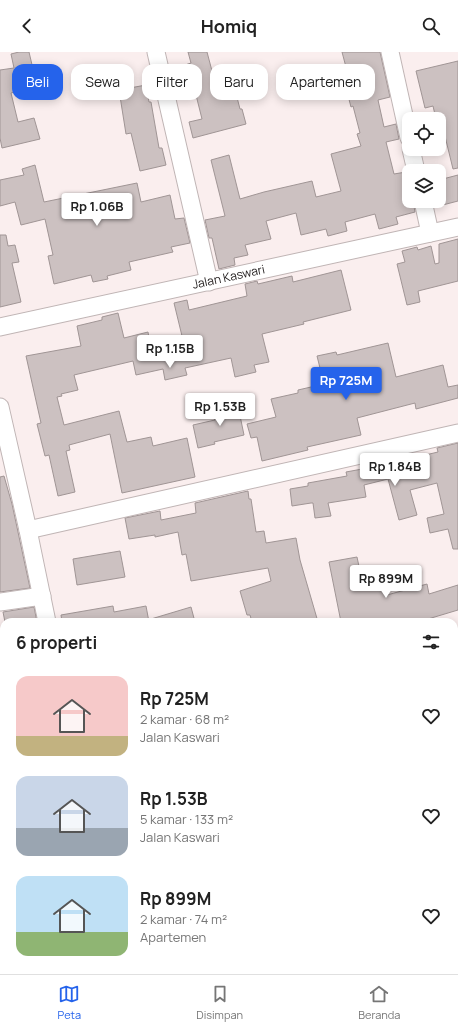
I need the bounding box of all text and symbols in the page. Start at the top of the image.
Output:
text: Homiq [201,14,257,38]
icon: back [16,15,38,37]
icon: search [420,15,442,37]
chip: Beli [12,64,63,100]
chip: Sewa [71,64,134,100]
chip: Filter [142,64,202,100]
chip: Baru [210,64,268,100]
chip: Apartemen [276,64,375,100]
map controls [402,112,446,208]
button: locate [402,112,446,156]
button: layers [402,164,446,208]
pin: Rp 1.06B [56,193,138,227]
text: Rp 1.06B [70,197,124,215]
street label: Jalan Kaswari [191,260,266,293]
pin: Rp 1.15B [129,335,211,369]
text: Rp 1.15B [146,339,194,357]
pin: Rp 725M [309,367,383,401]
text: Rp 725M [320,371,372,389]
pin: Rp 1.53B [179,393,261,427]
text: Rp 1.53B [194,397,246,415]
pin: Rp 1.84B [354,453,436,487]
text: Rp 1.84B [369,457,421,475]
pin: Rp 899M [349,565,423,599]
text: Rp 899M [359,569,413,587]
text: 6 properti [16,631,97,654]
icon: filters [420,631,442,653]
text: Rp 725M [140,687,209,710]
icon: home [48,692,96,740]
icon: heart [420,705,442,727]
text: 2 kamar · 68 m² [140,710,229,728]
text: Jalan Kaswari [140,728,220,746]
text: Rp 1.53B [140,787,208,810]
icon: home [48,792,96,840]
icon: heart [420,805,442,827]
text: 5 kamar · 133 m² [140,810,233,828]
text: Jalan Kaswari [140,828,220,846]
text: Rp 899M [140,887,211,910]
icon: home [48,892,96,940]
icon: heart [420,905,442,927]
text: 2 kamar · 74 m² [140,910,227,928]
text: Apartemen [140,928,206,946]
tab: Peta [58,983,81,1022]
tab: Disimpan [196,983,243,1022]
tab: Beranda [358,983,400,1022]

